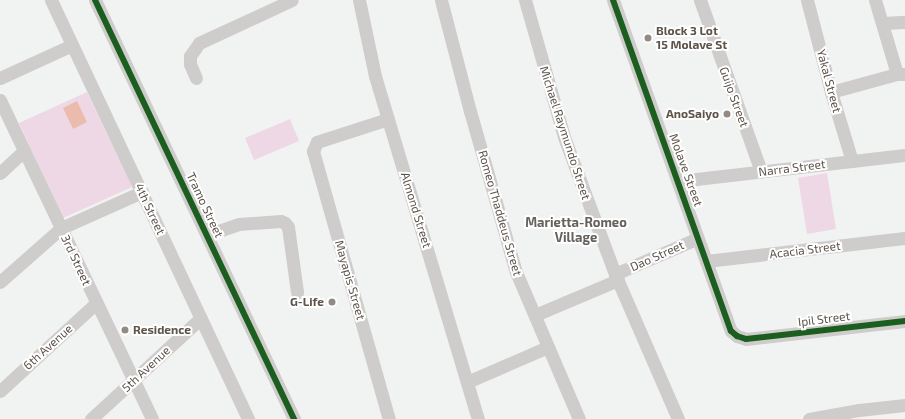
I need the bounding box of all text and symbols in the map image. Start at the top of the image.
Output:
place label: Block 3 Lot 15 Molave St [656,24,727,52]
marker: Block 3 Lot 15 Molave St [643,33,653,43]
street label: Yakal Street [814,48,844,114]
street label: Michael Raymundo Street [537,64,593,202]
street label: Guijo Street [716,65,752,129]
place label: AnoSaiyo [666,107,719,121]
marker: AnoSaiyo [722,109,732,119]
street label: Molave Street [666,132,706,208]
street label: Romeo Thaddeus Street [475,148,525,278]
street label: Narra Street [758,157,826,179]
street label: Tramo Street [184,170,226,240]
street label: Almond Street [398,170,434,250]
street label: 4th Street [132,181,168,237]
district label: Marietta-Romeo Village [525,215,627,246]
street label: 3rd Street [58,232,94,288]
street label: Dao Street [628,238,686,274]
street label: Mayapis Street [332,239,368,321]
street label: Acacia Street [769,239,841,261]
place label: G-Life [290,295,324,309]
marker: G-Life [327,297,337,307]
street label: Ipil Street [797,309,851,329]
street label: 6th Avenue [20,321,76,373]
place label: Residence [133,323,191,337]
marker: Residence [120,325,130,335]
street label: 5th Avenue [119,343,173,395]

